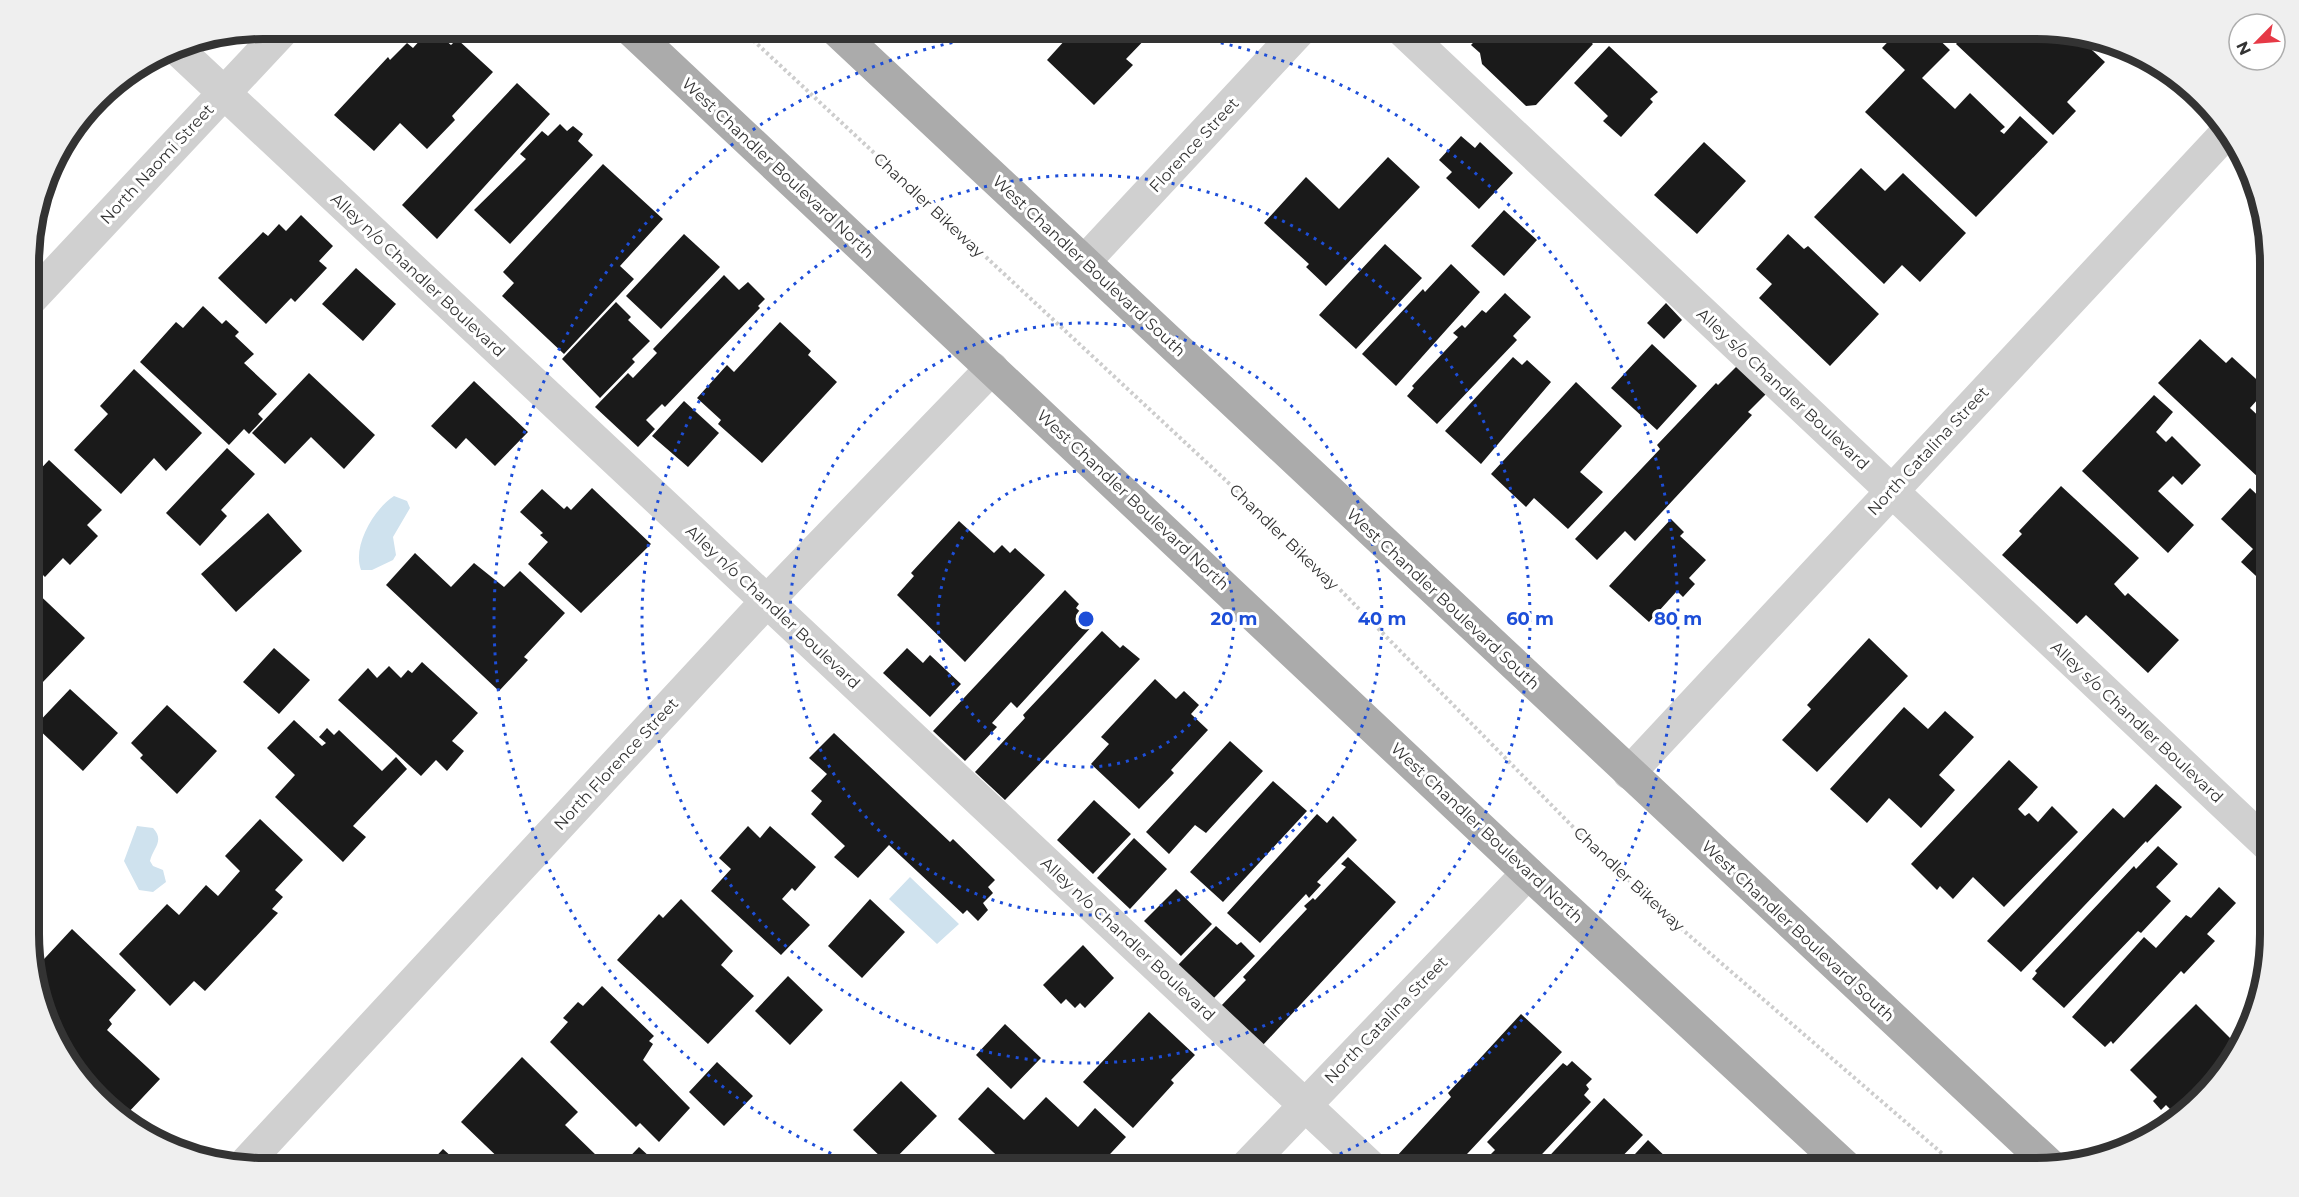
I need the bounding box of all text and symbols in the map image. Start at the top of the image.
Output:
north arrow [2227,12,2287,72]
text: N [2233,38,2255,58]
street label: West Chandler Boulevard North [678,74,878,262]
street label: Florence Street [1145,93,1243,196]
street label: North Naomi Street [96,100,218,228]
street label: Chandler Bikeway [870,149,989,261]
street label: West Chandler Boulevard South [989,172,1189,360]
street label: Alley n/o Chandler Boulevard [327,189,509,361]
street label: Alley s/o Chandler Boulevard [1693,304,1873,474]
street label: North Catalina Street [1863,382,1993,519]
street label: West Chandler Boulevard North [1033,406,1233,594]
street label: Chandler Bikeway [1225,480,1343,594]
street label: West Chandler Boulevard South [1343,505,1543,693]
street label: Alley n/o Chandler Boulevard [682,521,864,693]
text: 20 m [1211,608,1257,630]
text: 40 m [1358,608,1406,630]
text: 60 m [1506,608,1554,630]
text: 80 m [1654,608,1702,630]
centre of rings [1076,609,1096,629]
street label: Alley s/o Chandler Boulevard [2047,637,2227,807]
street label: North Florence Street [550,694,682,834]
street label: West Chandler Boulevard North [1387,739,1587,927]
street label: Chandler Bikeway [1570,823,1689,935]
street label: West Chandler Boulevard South [1698,837,1898,1025]
street label: Alley n/o Chandler Boulevard [1037,853,1219,1025]
street label: North Catalina Street [1321,952,1452,1087]

